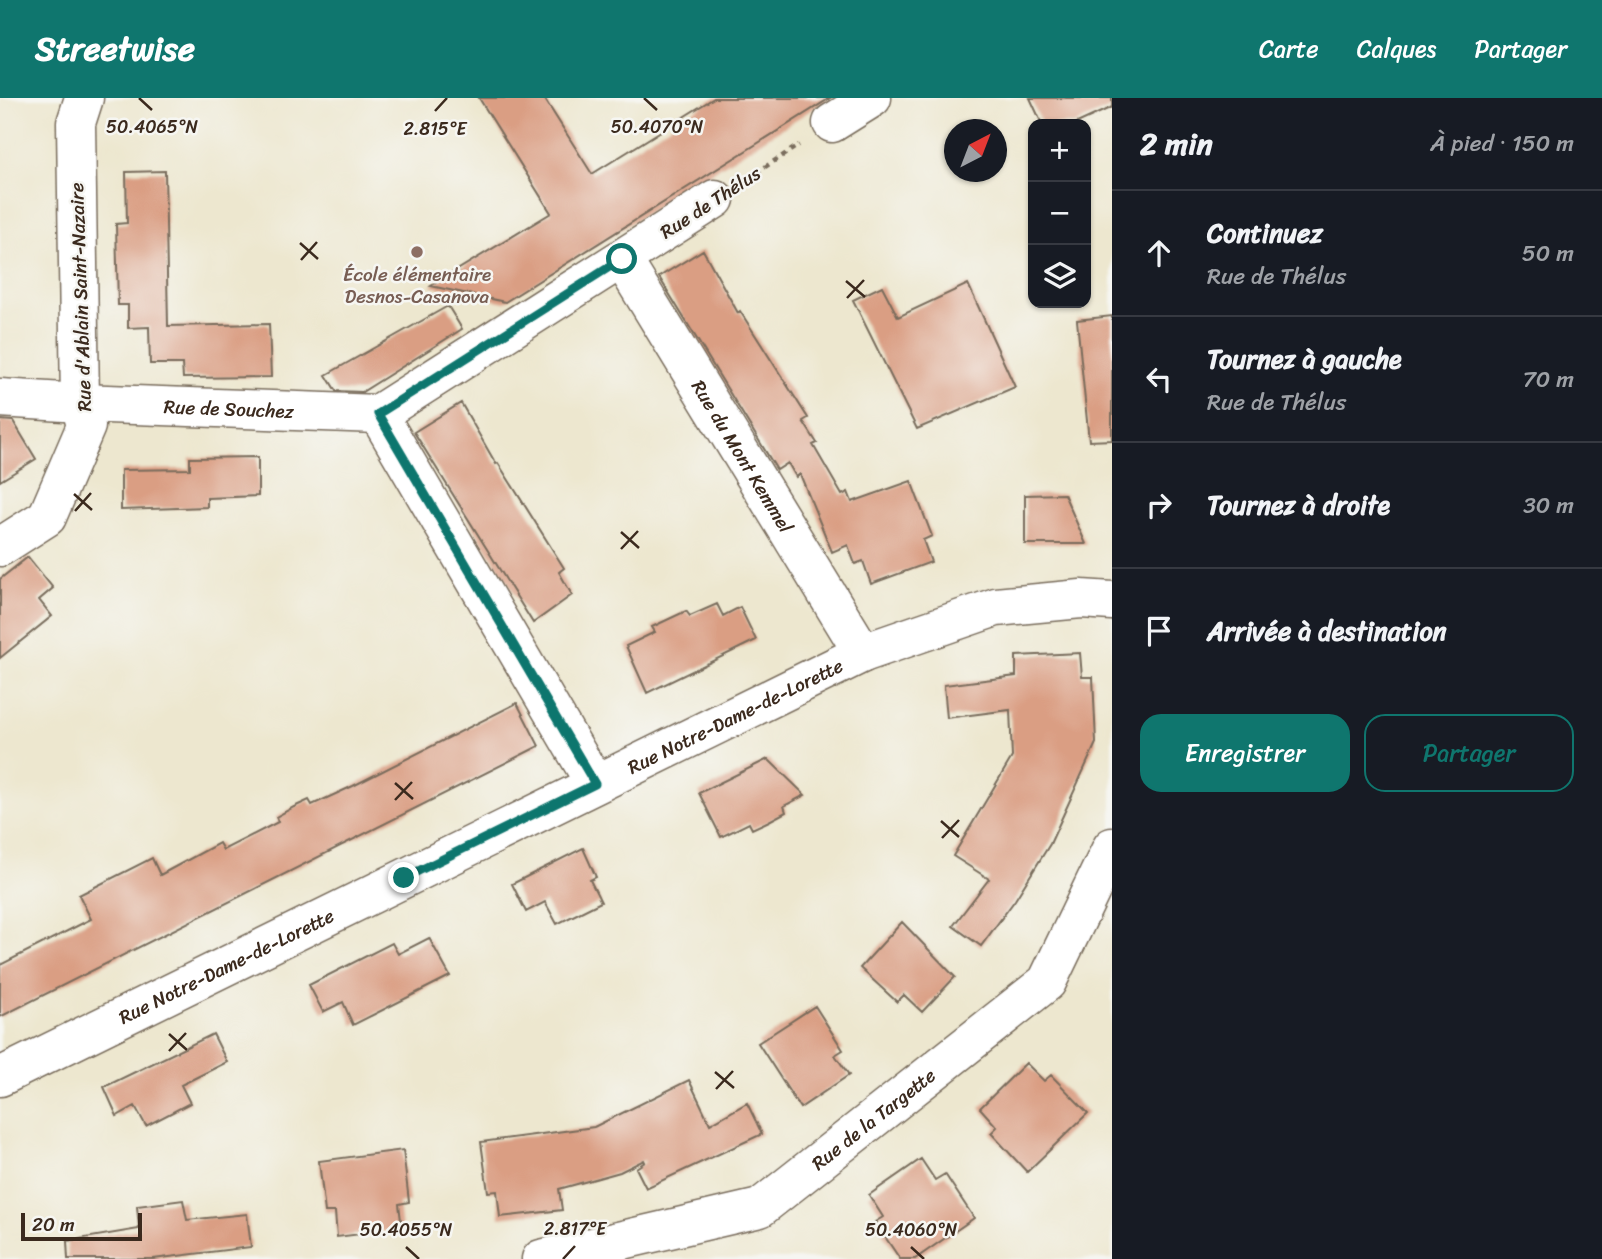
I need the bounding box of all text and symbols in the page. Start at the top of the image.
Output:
text: Streetwise [35,20,195,78]
text: Carte [1259,28,1319,70]
text: Calques [1357,28,1436,70]
text: Partager [1474,28,1567,70]
text: 50.4065°N [106,111,198,143]
text: 50.4070°N [611,111,704,143]
text: 2.815°E [403,113,468,145]
text: 2 min [1140,117,1213,171]
north arrow [944,119,1007,182]
map controls [1028,119,1091,308]
button: + [1028,119,1091,182]
text: À pied · 150 m [1430,123,1574,164]
street label: Rue de Thélus [653,157,768,248]
street label: Rue d'Ablain Saint-Nazaire [60,182,101,412]
button: − [1028,182,1091,245]
text: Continuez [1207,210,1323,256]
text: 50 m [1522,233,1574,274]
icon: ahead [1140,234,1178,272]
route start [606,243,637,274]
marker: École élémentaire Desnos-Casanova [409,244,425,260]
button: layers [1028,245,1091,308]
text: Rue de Thélus [1207,256,1346,297]
place label: École élémentaire Desnos-Casanova [343,258,491,313]
text: Tournez à gauche [1207,336,1402,382]
text: 70 m [1523,359,1574,400]
icon: left [1140,360,1178,398]
street label: Rue du Mont Kemmel [682,373,802,540]
text: Rue de Thélus [1207,382,1346,423]
street label: Rue de Souchez [163,390,295,428]
text: Tournez à droite [1207,482,1390,528]
text: 30 m [1523,485,1574,526]
icon: right [1140,486,1178,524]
text: Arrivée à destination [1207,608,1447,654]
icon: arrive [1140,612,1178,650]
street label: Rue Notre-Dame-de-Lorette [622,649,849,783]
button: Enregistrer [1140,714,1350,792]
button: Partager [1364,714,1574,792]
route end [388,862,419,893]
street label: Rue Notre-Dame-de-Lorette [113,899,340,1033]
street label: Rue de la Targette [804,1059,943,1179]
text: 20 m [32,1208,75,1241]
scale bar [21,1210,142,1242]
text: 2.817°E [544,1213,607,1245]
text: 50.4055°N [360,1214,453,1246]
text: 50.4060°N [865,1214,958,1246]

